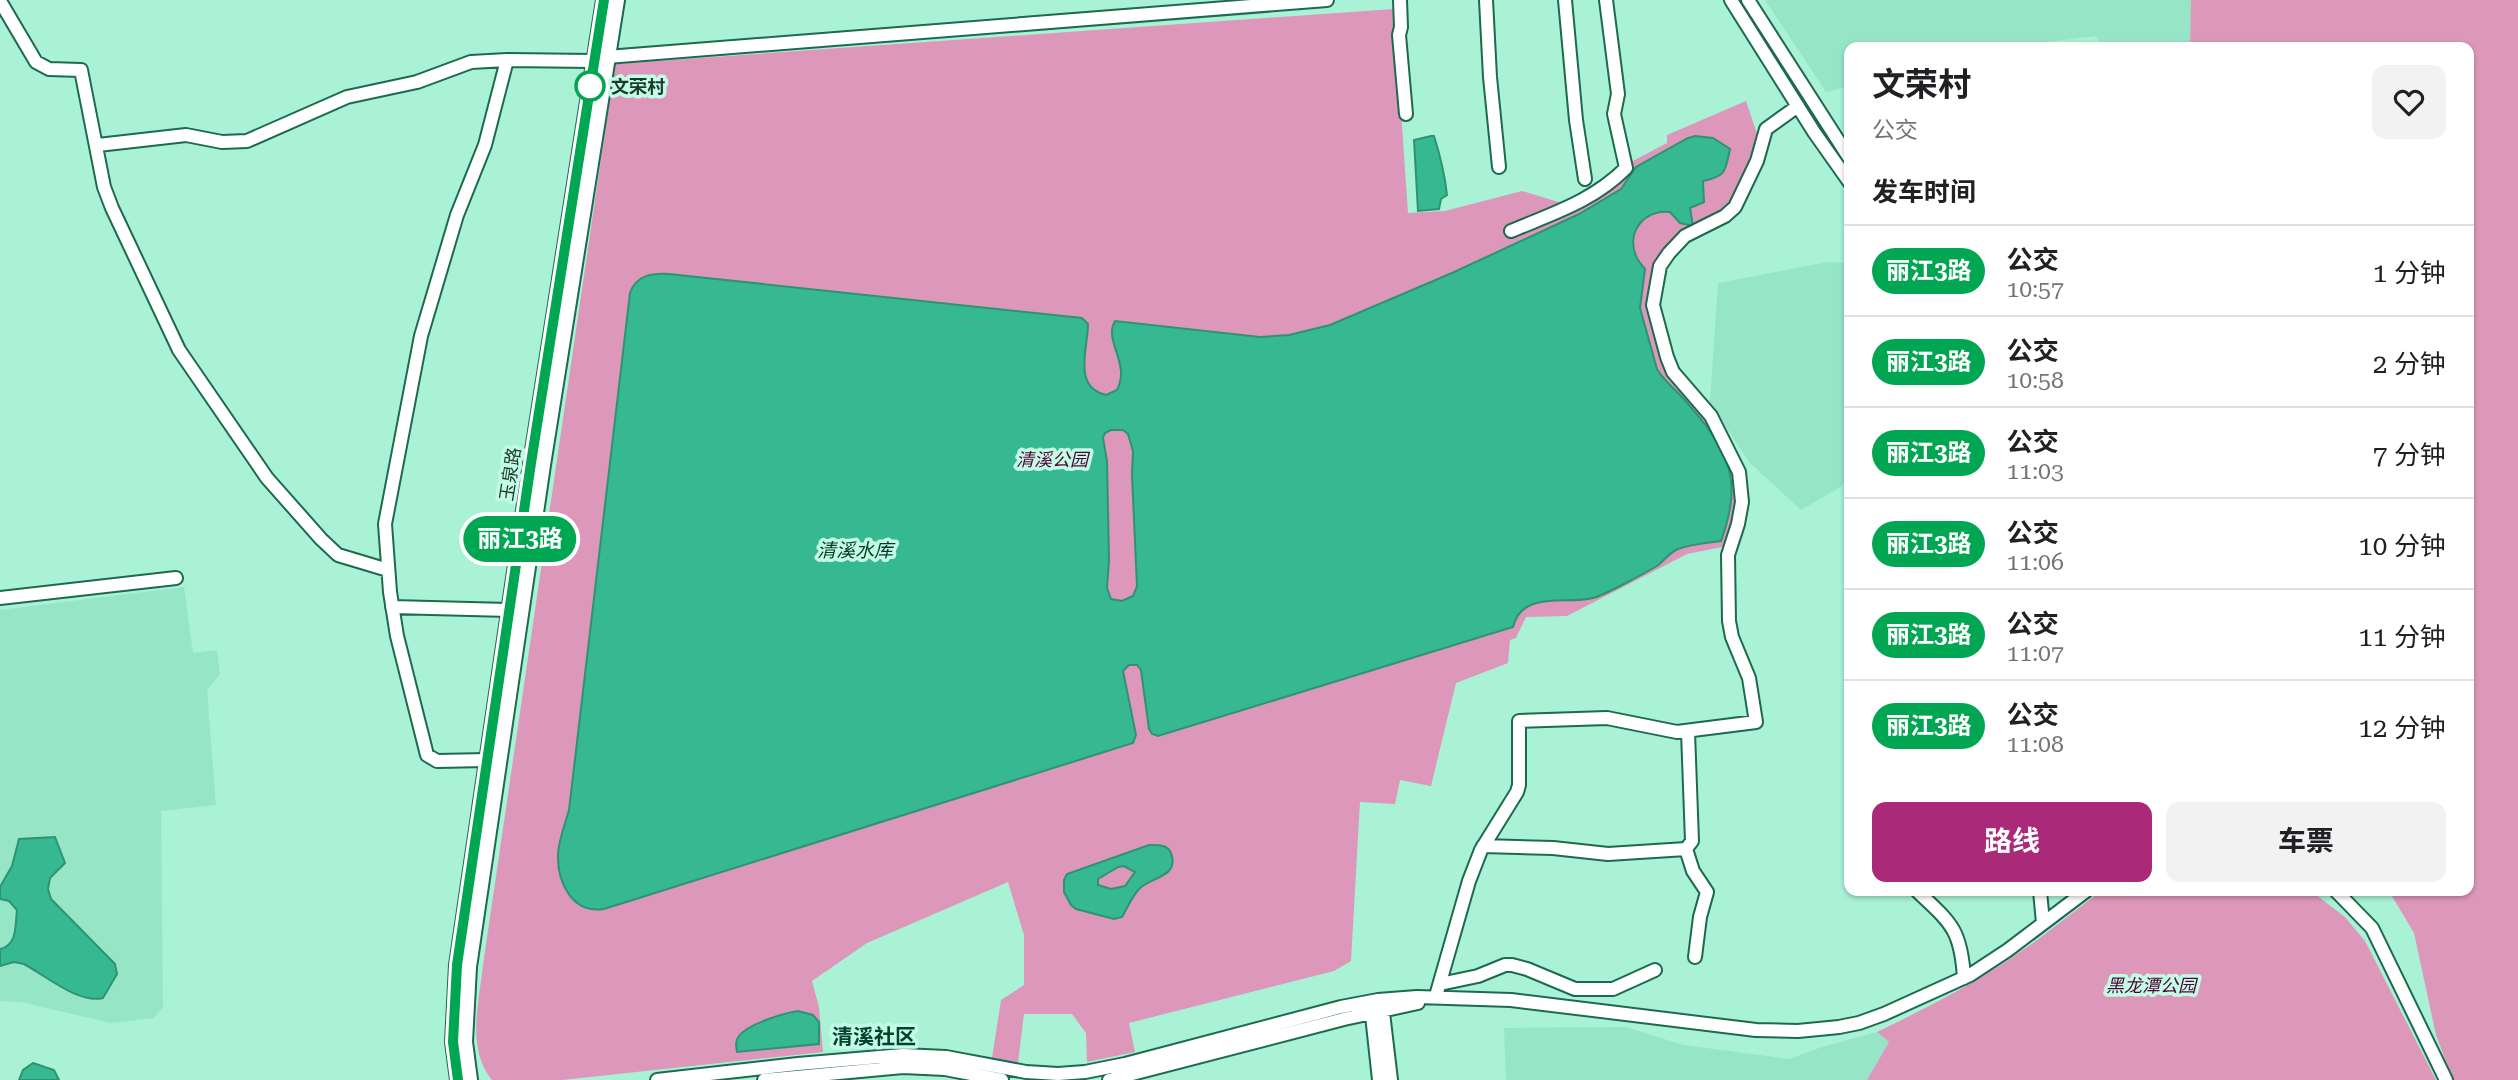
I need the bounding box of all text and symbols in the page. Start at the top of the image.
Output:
text: 文荣村 [1872,65,1971,104]
button: heart [2372,65,2446,139]
marker: 文荣村 [575,71,605,101]
place label: 文荣村 [611,76,665,97]
text: 公交 [1872,117,1918,144]
text: 发车时间 [1872,177,1976,207]
text: 公交 [2006,245,2058,275]
text: 丽江3路 [1886,257,1971,285]
text: 1 分钟 [2373,258,2446,288]
text: 10:57 [2006,276,2064,303]
text: 公交 [2006,336,2058,366]
text: 丽江3路 [1886,348,1971,376]
text: 2 分钟 [2373,349,2446,379]
text: 10:58 [2006,367,2064,394]
text: 公交 [2006,427,2058,457]
text: 丽江3路 [1886,439,1971,467]
text: 7 分钟 [2373,440,2446,470]
street label: 玉泉路 [495,446,525,502]
park label: 清溪公园 [1016,449,1091,470]
text: 11:03 [2006,458,2064,485]
line badge: 丽江3路 [471,516,569,562]
text: 公交 [2006,518,2058,548]
text: 丽江3路 [477,525,563,553]
text: 丽江3路 [1886,530,1971,558]
text: 10 分钟 [2358,531,2446,561]
water label: 清溪水库 [817,539,896,562]
text: 11:06 [2006,549,2064,576]
text: 公交 [2006,609,2058,639]
text: 丽江3路 [1886,621,1971,649]
text: 11 分钟 [2358,622,2446,652]
text: 11:07 [2006,640,2064,667]
text: 公交 [2006,700,2058,730]
text: 丽江3路 [1886,712,1971,740]
text: 12 分钟 [2358,713,2446,743]
text: 11:08 [2006,731,2064,758]
button: 路线 [1872,802,2152,882]
button: 车票 [2166,802,2446,882]
park label: 黑龙潭公园 [2106,975,2199,996]
district label: 清溪社区 [832,1025,916,1049]

